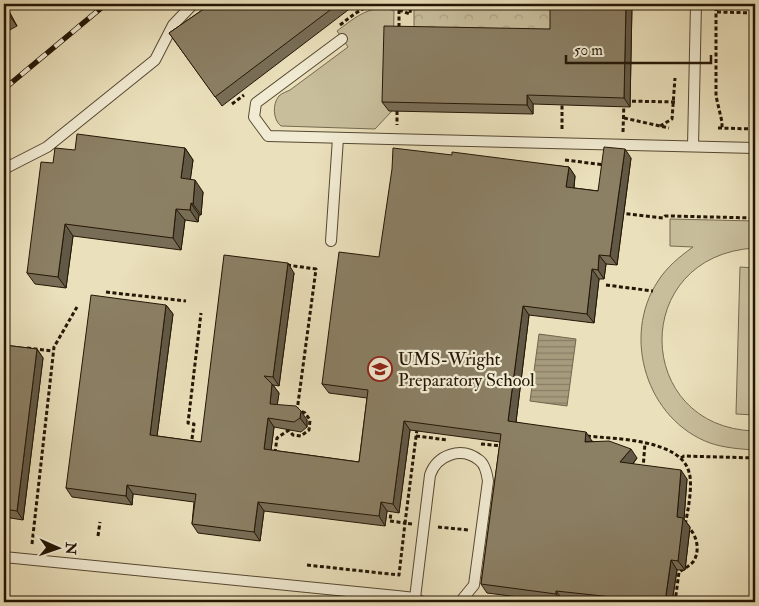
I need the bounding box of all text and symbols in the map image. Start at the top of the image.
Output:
scale bar [566,32,712,64]
text: 50 m [574,41,603,60]
place label: UMS-Wright Preparatory School [398,348,535,392]
school or university icon: UMS-Wright Preparatory School [367,356,393,382]
north arrow [32,524,82,574]
text: N [62,541,79,555]

